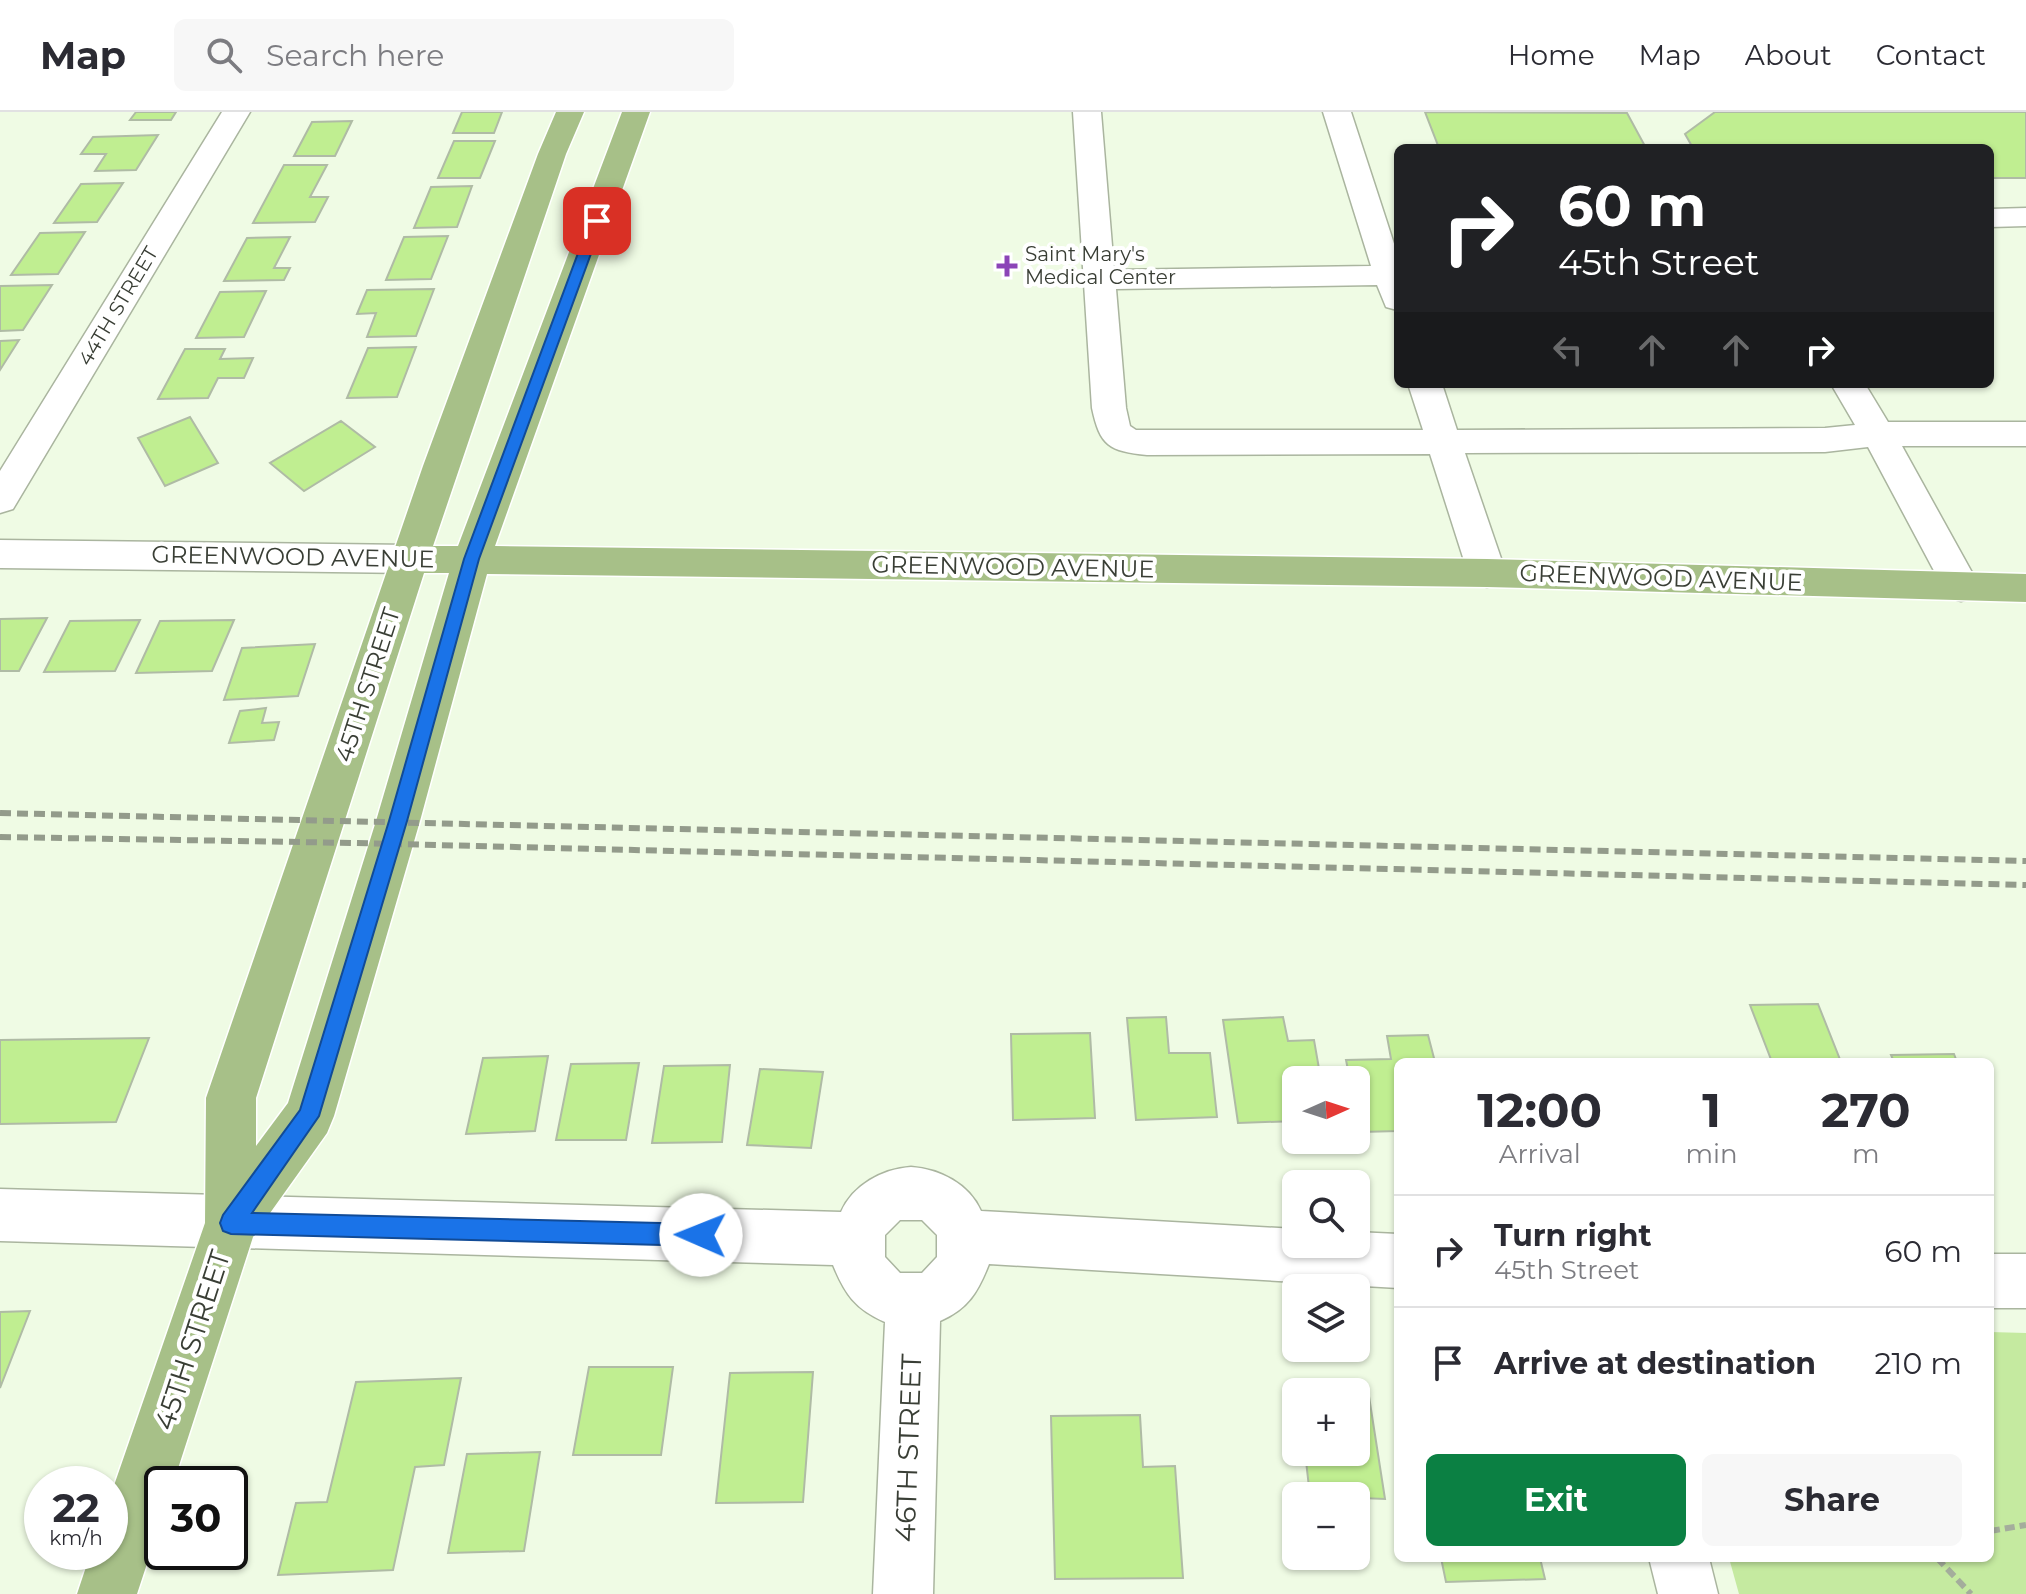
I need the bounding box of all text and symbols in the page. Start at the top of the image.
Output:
search box [174,19,734,91]
text: Map [40,32,126,79]
icon: search [202,33,246,77]
text: Search here [266,37,444,74]
text: Home [1508,38,1595,72]
text: Map [1639,38,1701,72]
text: About [1745,38,1832,72]
text: Contact [1876,38,1986,72]
text: 60 m [1558,172,1706,240]
icon: right [1426,176,1530,280]
pin [563,187,631,255]
icon: arrive [575,199,619,243]
text: 45th Street [1558,240,1759,284]
street label: 44TH STREET [73,242,163,370]
place label: Saint Mary's Medical Center [1025,242,1176,289]
marker: Saint Mary's Medical Center [996,255,1018,277]
icon: left [1546,328,1590,372]
icon: ahead [1630,328,1674,372]
icon: ahead [1714,328,1758,372]
icon: right [1798,328,1842,372]
street label: GREENWOOD AVENUE [151,540,435,573]
street label: GREENWOOD AVENUE [871,550,1155,583]
street label: GREENWOOD AVENUE [1519,558,1803,597]
street label: 45TH STREET [329,604,406,766]
north arrow [1282,1066,1370,1154]
map controls [1282,1066,1370,1570]
text: 12:00 [1477,1081,1602,1139]
text: 1 [1702,1081,1721,1139]
text: 270 [1821,1081,1911,1139]
text: Arrival [1499,1138,1581,1170]
text: min [1686,1138,1738,1170]
text: m [1852,1138,1880,1170]
button: search [1282,1170,1370,1258]
position arrow [659,1193,743,1277]
text: Turn right [1494,1217,1651,1254]
icon: right [1426,1229,1470,1273]
text: 60 m [1884,1233,1962,1270]
street label: 45TH STREET [147,1246,237,1434]
text: 45th Street [1494,1254,1639,1286]
button: layers [1282,1274,1370,1362]
icon: arrive [1426,1341,1470,1385]
text: Arrive at destination [1494,1345,1816,1382]
text: 210 m [1875,1345,1962,1382]
street label: 46TH STREET [888,1353,928,1543]
button: + [1282,1378,1370,1466]
button: Exit [1426,1454,1686,1546]
button: Share [1702,1454,1962,1546]
speed limit sign: 30 [144,1466,248,1570]
button: − [1282,1482,1370,1570]
text: 22 [52,1483,100,1532]
text: km/h [49,1526,103,1550]

